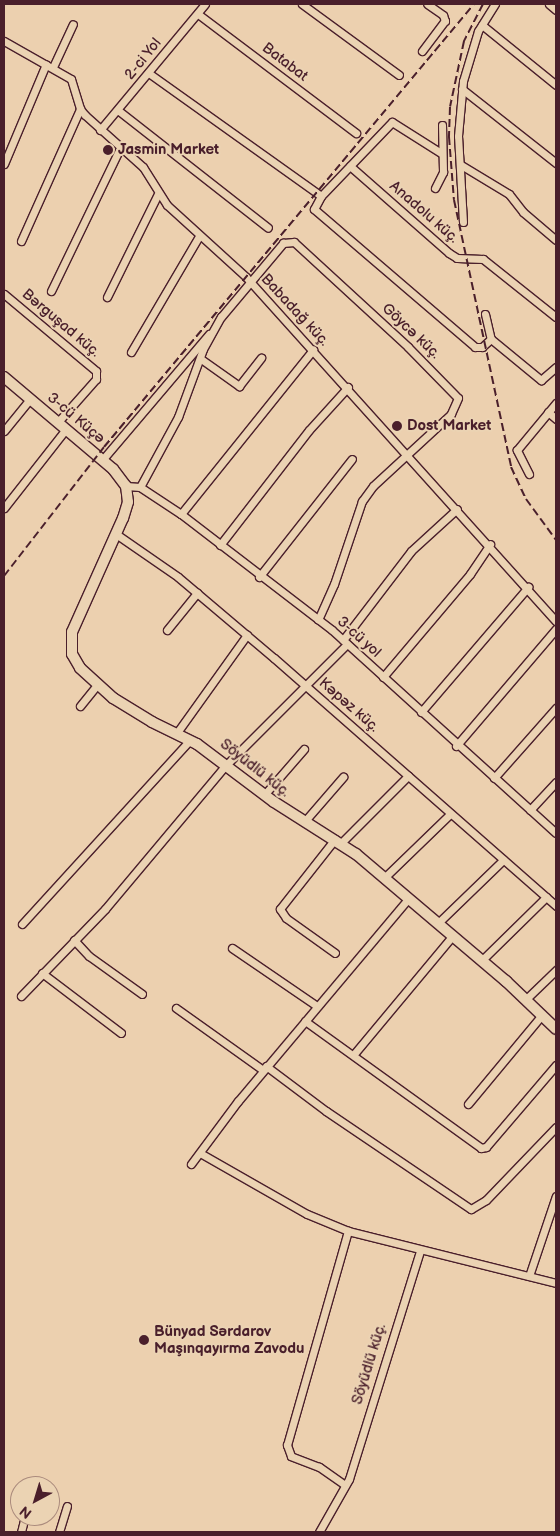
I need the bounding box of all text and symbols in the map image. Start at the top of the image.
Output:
street label: 2-ci Yol [121,34,165,84]
street label: Batabat [258,39,312,85]
place label: Jasmin Market [118,141,219,159]
marker: Jasmin Market [102,144,114,156]
street label: Anadolu küç. [386,177,462,247]
street label: Babadağ küç. [257,270,333,350]
street label: Bərguşad küç. [18,285,104,361]
street label: Göycə küç. [378,299,444,363]
street label: 3-cü Küçə [43,389,109,447]
place label: Dost Market [407,417,491,435]
marker: Dost Market [391,420,403,432]
street label: 3-cü yol [333,612,385,662]
street label: Kəpəz küç. [315,674,383,736]
street label: Söyüdlü küç. [217,735,293,801]
street label: Söyüdlü küç. [348,1321,390,1407]
place label: Bünyad Sərdarov Maşınqayırma Zavodu [154,1322,304,1357]
marker: Bünyad Sərdarov Maşınqayırma Zavodu [138,1334,150,1346]
north arrow [10,1476,60,1526]
text: N [16,1502,35,1522]

